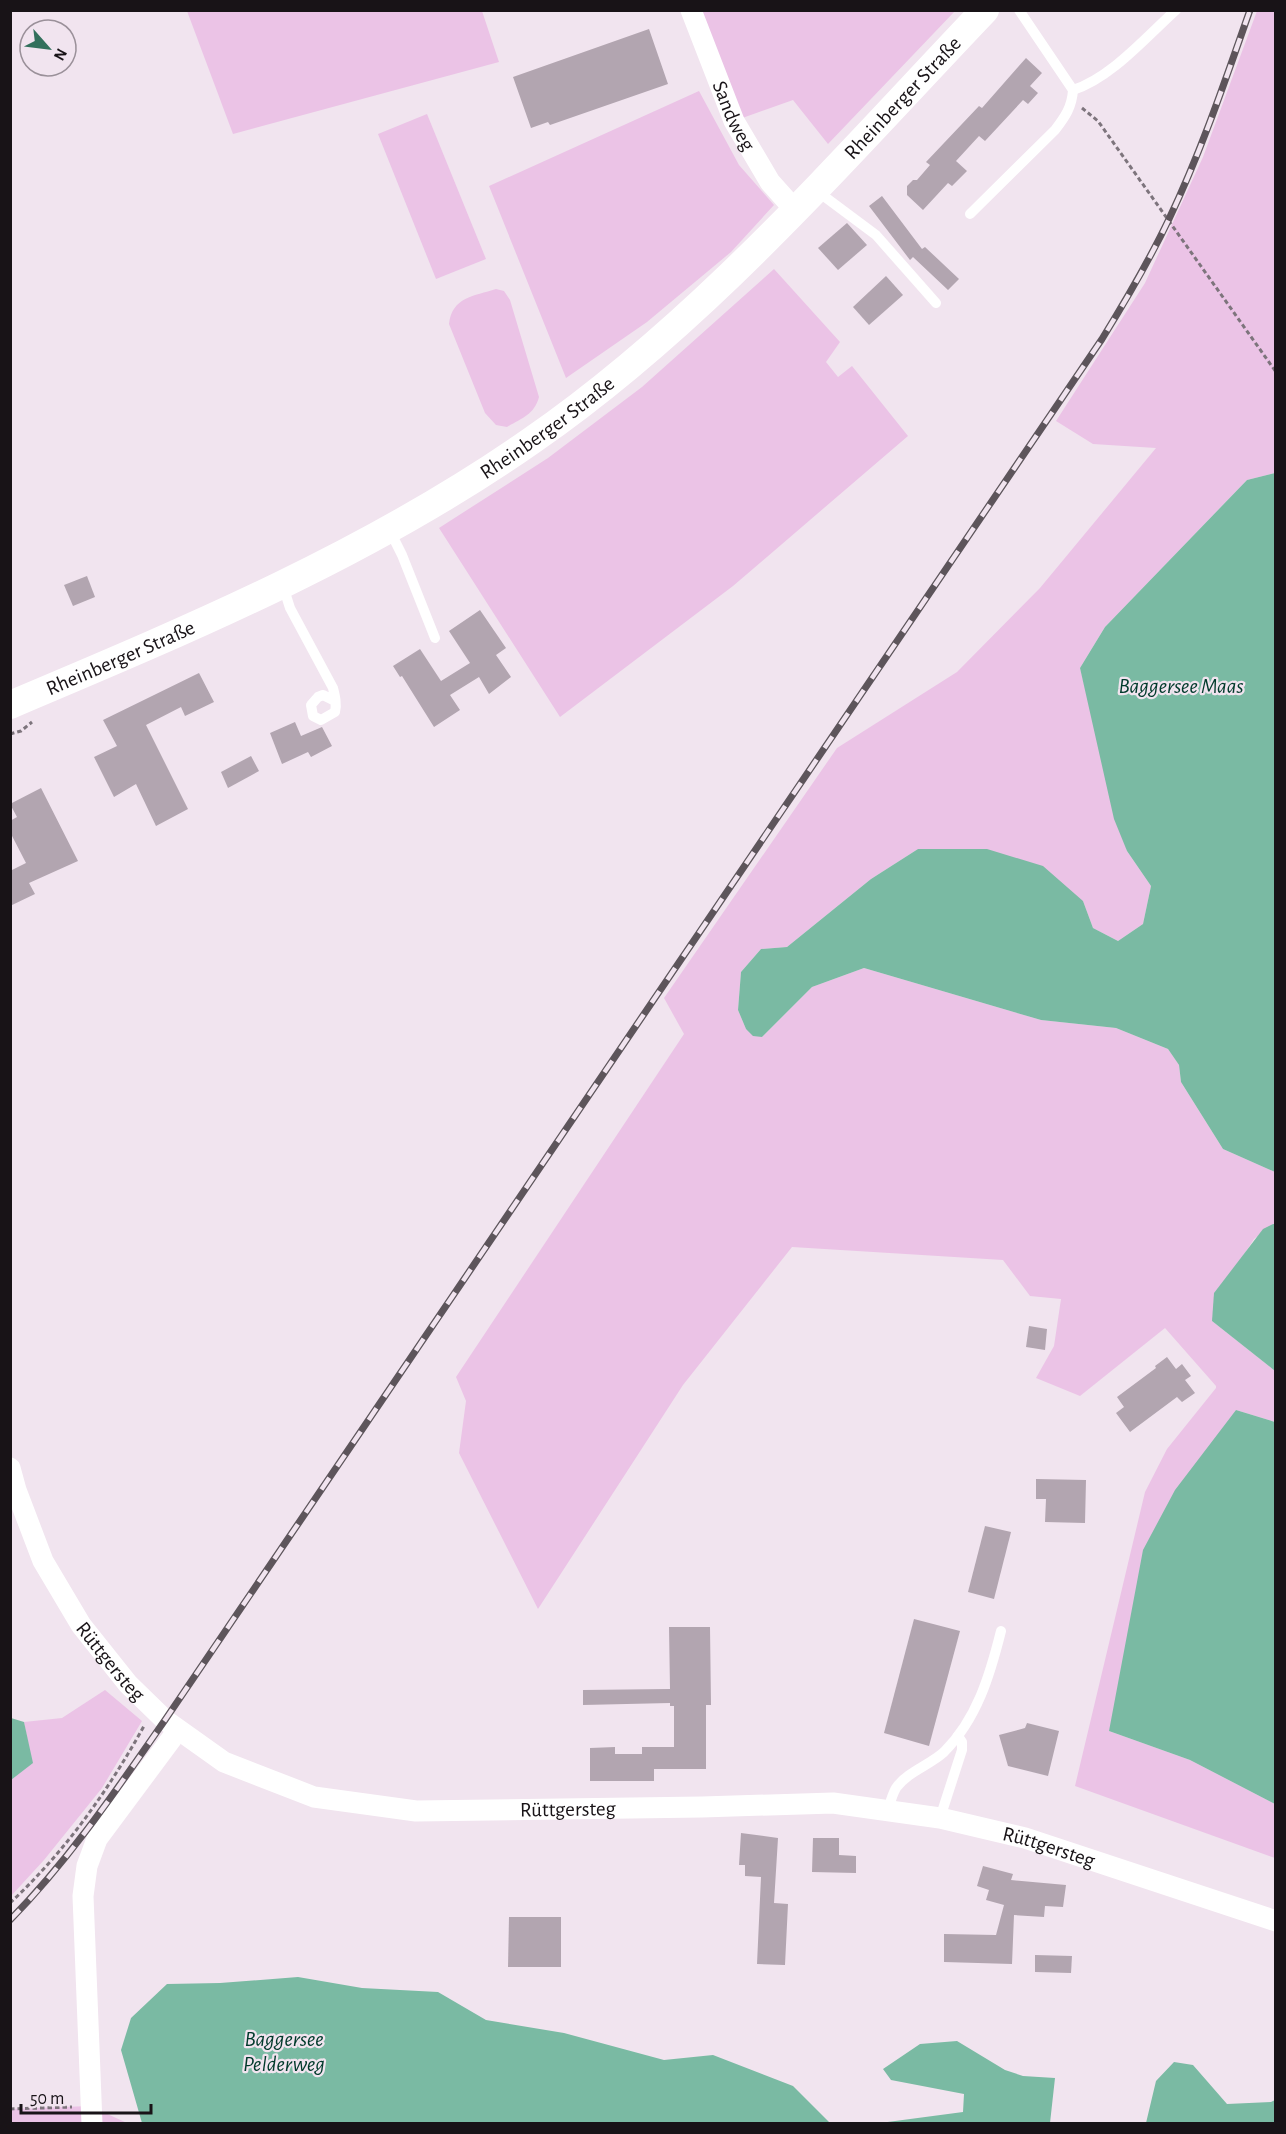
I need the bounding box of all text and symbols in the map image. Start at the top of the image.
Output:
north arrow [18,18,78,78]
street label: Rheinberger Straße [840,33,965,163]
text: N [51,46,70,63]
street label: Sandweg [709,78,759,155]
street label: Rheinberger Straße [476,373,618,483]
street label: Rheinberger Straße [43,617,198,700]
water label: Baggersee Maas [1119,675,1243,697]
street label: Rüttgersteg [72,1618,149,1706]
street label: Rüttgersteg [520,1798,616,1821]
street label: Rüttgersteg [1001,1823,1098,1872]
water label: Baggersee Pelderweg [243,2028,325,2075]
scale bar [21,2077,152,2115]
text: 50 m [30,2090,64,2108]

